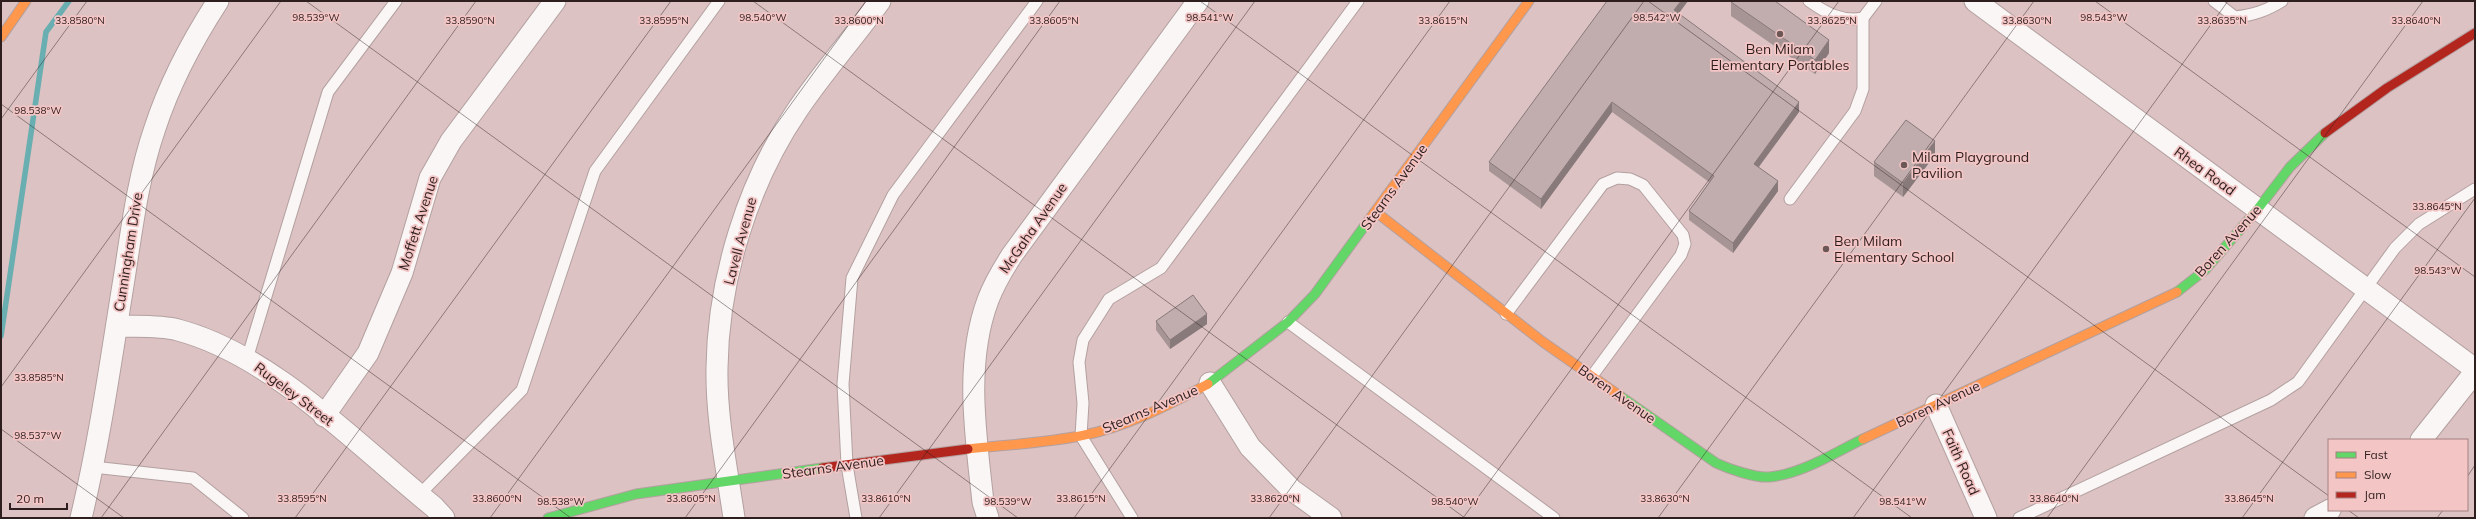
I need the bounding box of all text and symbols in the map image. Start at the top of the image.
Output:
text: 98.539°W [292,11,340,24]
text: 98.540°W [739,11,787,24]
text: 98.541°W [1186,11,1234,24]
text: 98.542°W [1633,11,1681,24]
text: 98.543°W [2080,11,2128,24]
text: 33.8580°N [55,14,105,27]
text: 33.8590°N [445,14,495,27]
text: 33.8595°N [639,14,689,27]
text: 33.8600°N [834,14,884,27]
text: 33.8605°N [1029,14,1079,27]
text: 33.8615°N [1418,14,1468,27]
text: 33.8625°N [1807,14,1857,27]
text: 33.8630°N [2002,14,2052,27]
text: 33.8635°N [2197,14,2247,27]
text: 33.8640°N [2391,14,2441,27]
marker: Ben Milam Elementary Portables [1775,29,1785,39]
place label: Ben Milam Elementary Portables [1710,40,1850,74]
text: 98.538°W [14,104,62,117]
street label: Stearns Avenue [1357,140,1431,234]
street label: Rhea Road [2171,143,2239,199]
place label: Milam Playground Pavilion [1912,148,2029,182]
marker: Milam Playground Pavilion [1899,160,1909,170]
street label: Moffett Avenue [394,173,442,273]
street label: McGaha Avenue [995,179,1071,277]
street label: Cunningham Drive [110,191,146,313]
street label: Lavell Avenue [720,195,760,287]
text: 33.8645°N [2412,200,2462,213]
street label: Boren Avenue [2191,201,2265,281]
place label: Ben Milam Elementary School [1834,232,1954,266]
marker: Ben Milam Elementary School [1821,244,1831,254]
text: 98.543°W [2414,264,2462,277]
street label: Rugeley Street [251,358,337,430]
street label: Boren Avenue [1575,361,1659,427]
text: 33.8585°N [14,371,64,384]
street label: Boren Avenue [1893,377,1983,431]
street label: Stearns Avenue [1099,381,1201,437]
street label: Faith Road [1938,426,1984,498]
text: 98.537°W [14,429,62,442]
legend [2328,439,2468,511]
text: Fast [2364,447,2388,462]
street label: Stearns Avenue [781,451,885,483]
text: Slow [2364,467,2392,482]
scale bar [10,485,67,511]
text: Jam [2364,487,2386,502]
text: 20 m [16,491,44,506]
text: 33.8595°N [277,492,327,505]
text: 33.8600°N [472,492,522,505]
text: 33.8605°N [666,492,716,505]
text: 33.8610°N [861,492,911,505]
text: 33.8615°N [1056,492,1106,505]
text: 33.8620°N [1250,492,1300,505]
text: 33.8630°N [1640,492,1690,505]
text: 33.8640°N [2029,492,2079,505]
text: 33.8645°N [2224,492,2274,505]
text: 98.538°W [537,495,585,508]
text: 98.539°W [984,495,1032,508]
text: 98.540°W [1431,495,1479,508]
text: 98.541°W [1879,495,1927,508]

